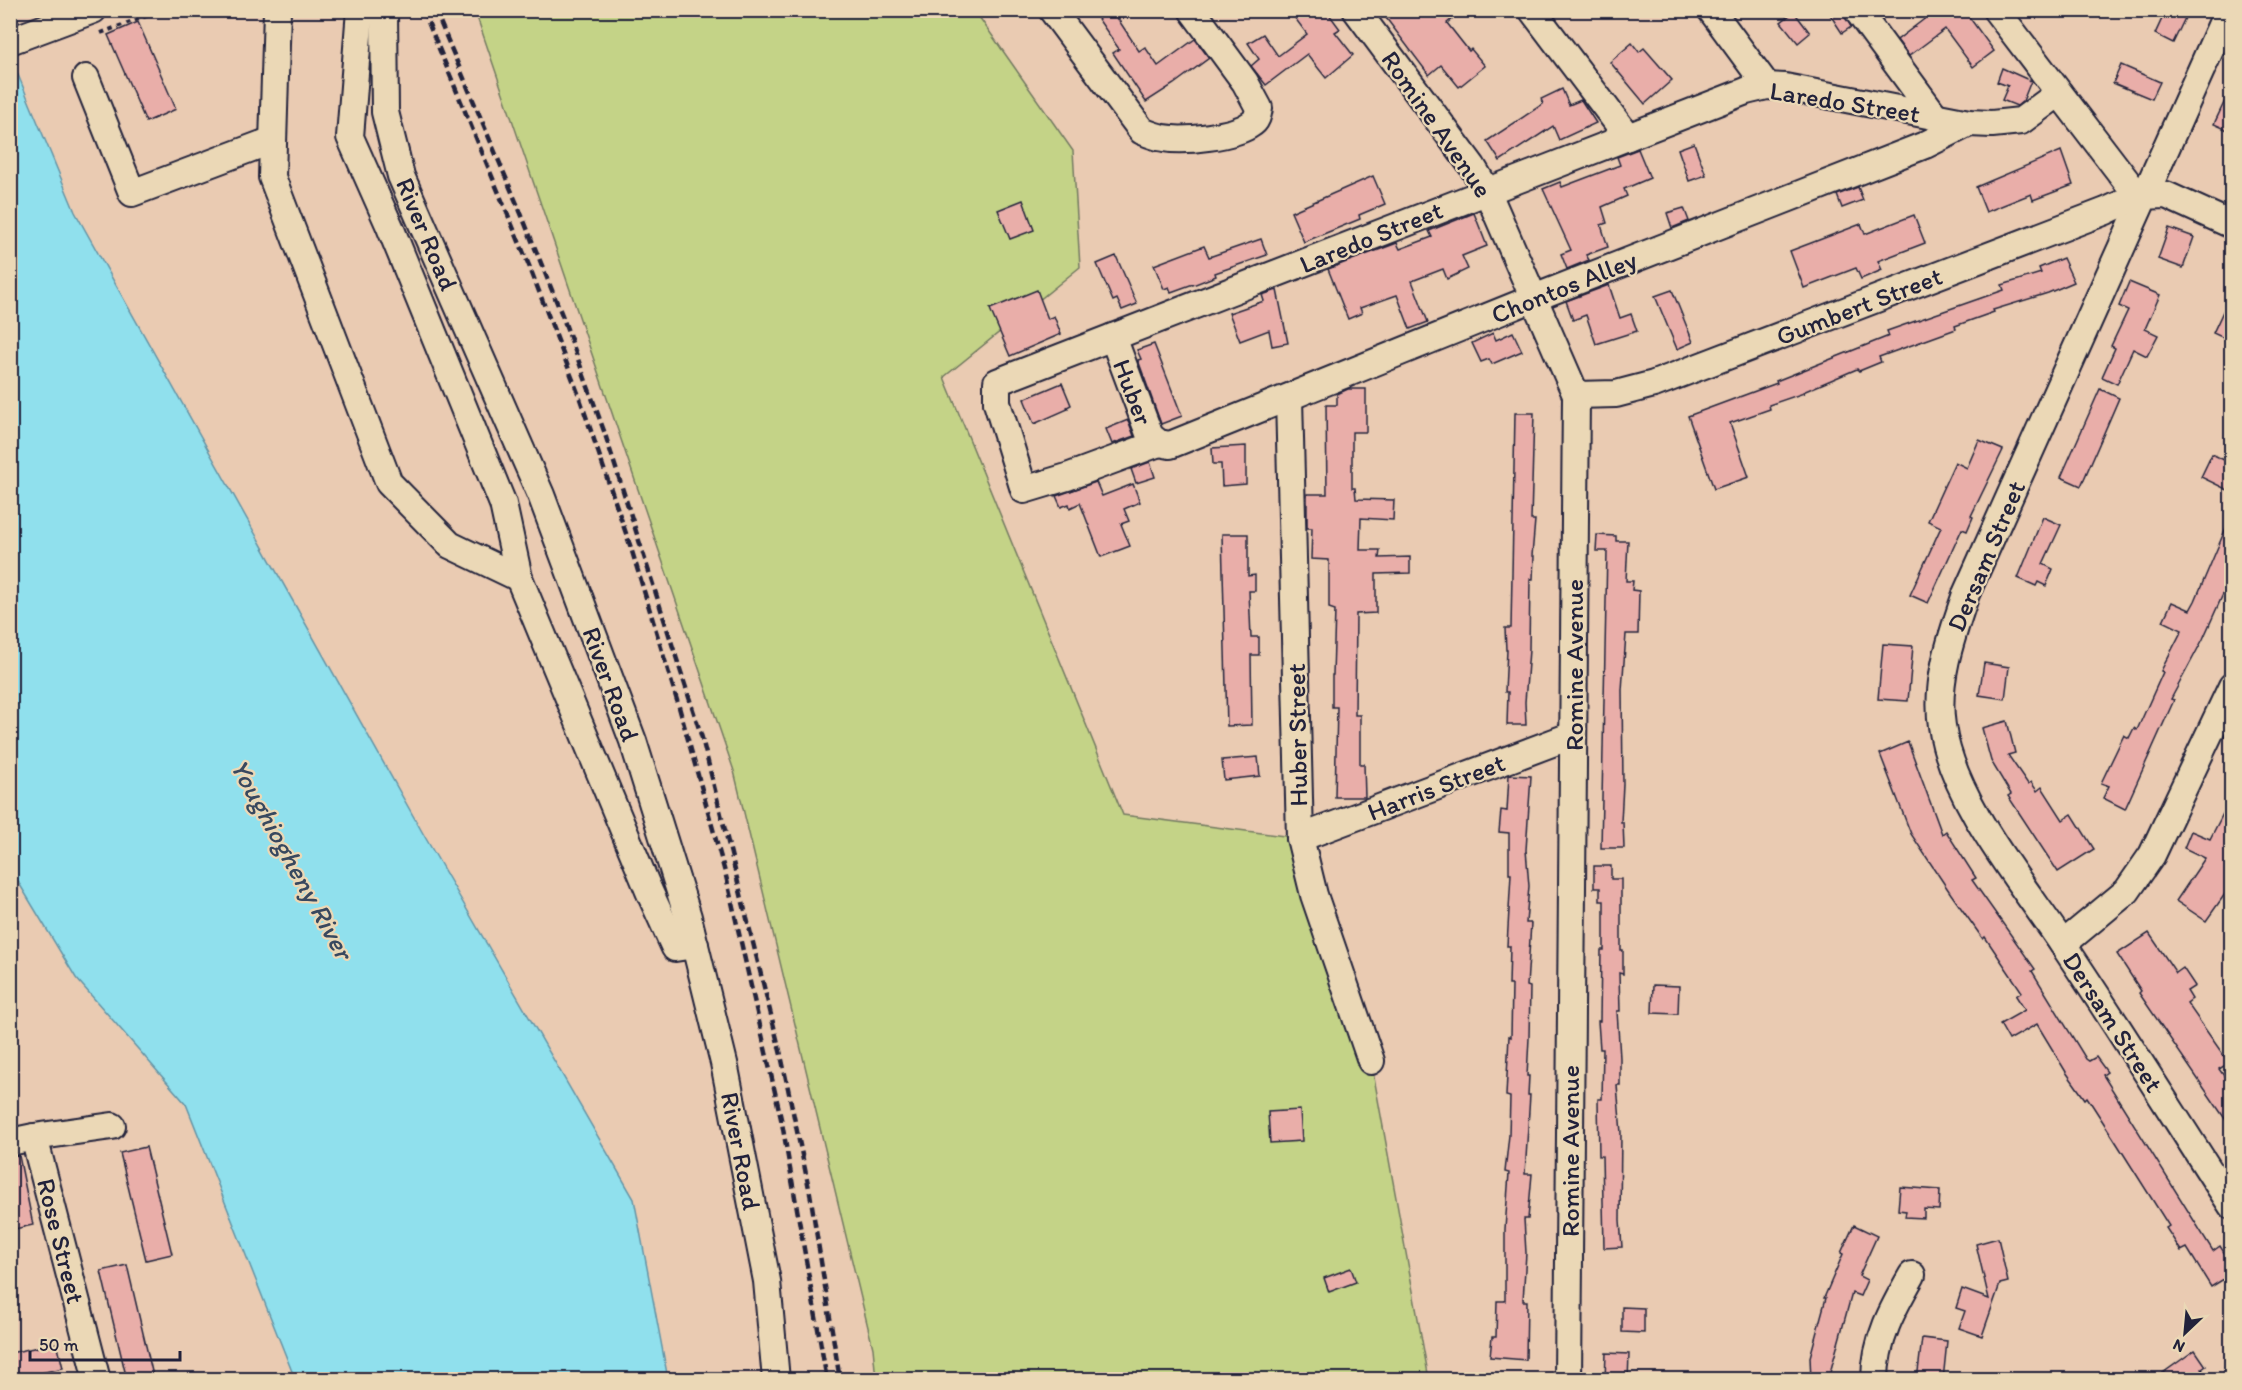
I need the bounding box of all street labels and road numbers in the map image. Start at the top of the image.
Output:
street label: Romine Avenue [1375,44,1499,204]
street label: Laredo Street [1768,74,1923,130]
street label: River Road [389,173,465,295]
street label: Laredo Street [1295,194,1447,280]
street label: Chontos Alley [1486,243,1642,331]
street label: Gumbert Street [1771,260,1947,352]
street label: Huber [1106,355,1160,430]
street label: Dersam Street [1940,475,2032,636]
street label: Romine Avenue [1558,579,1590,751]
street label: River Road [576,622,646,746]
street label: Huber Street [1280,663,1314,807]
street label: Harris Street [1363,746,1510,828]
street label: Dersam Street [2056,946,2170,1098]
street label: Romine Avenue [1554,1065,1586,1237]
street label: River Road [714,1089,768,1213]
street label: Rose Street [30,1175,92,1307]

